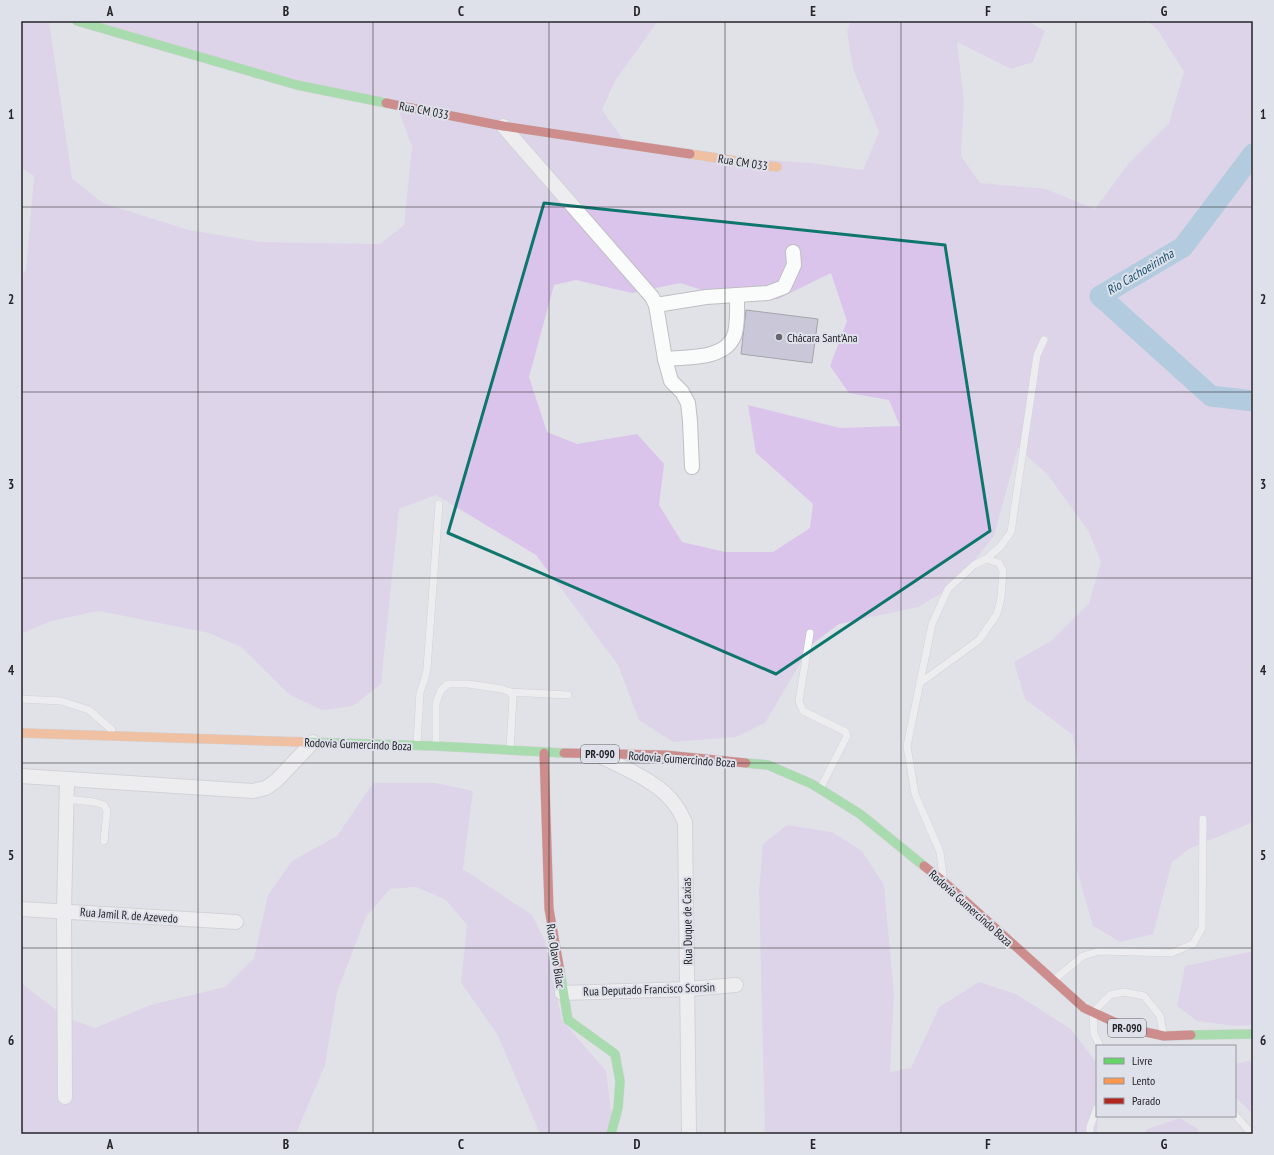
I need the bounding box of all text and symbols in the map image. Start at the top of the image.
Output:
text: A [106,3,114,20]
text: B [283,3,289,20]
text: C [458,3,464,20]
text: D [634,3,641,20]
text: E [810,3,816,20]
text: F [985,3,991,20]
text: G [1161,3,1168,20]
street label: Rua CM 033 [398,98,450,122]
text: 1 [8,106,14,123]
text: 1 [1260,106,1266,123]
street label: Rua CM 033 [717,151,769,173]
water label: Rio Cachoeirinha [1103,245,1177,299]
text: 2 [8,291,14,308]
text: 2 [1260,291,1266,308]
place label: Chácara Sant'Ana [787,330,858,345]
marker: Chácara Sant'Ana [774,332,784,342]
text: 3 [8,476,14,493]
text: 3 [1260,476,1266,493]
text: 4 [8,662,15,679]
text: 4 [1260,662,1267,679]
street label: Rodovia Gumercindo Boza [304,735,412,753]
road number: PR-090 [581,745,619,763]
street label: Rodovia Gumercindo Boza [628,748,736,770]
text: 5 [8,847,14,864]
text: 5 [1260,847,1266,864]
street label: Rodovia Gumercindo Boza [926,866,1016,950]
street label: Rua Duque de Caxias [679,877,695,965]
street label: Rua Jamil R. de Azevedo [80,904,178,926]
street label: Rua Olavo Bilac [544,923,569,990]
street label: Rua Deputado Francisco Scorsin [583,979,715,999]
road number: PR-090 [1108,1019,1146,1037]
text: 6 [8,1032,14,1049]
text: 6 [1260,1032,1266,1049]
legend [1096,1045,1236,1117]
text: Livre [1132,1053,1153,1068]
text: Lento [1132,1073,1155,1088]
text: Parado [1132,1093,1160,1108]
text: A [106,1136,114,1153]
text: B [283,1136,289,1153]
text: C [458,1136,464,1153]
text: D [634,1136,641,1153]
text: E [810,1136,816,1153]
text: F [985,1136,991,1153]
text: G [1161,1136,1168,1153]

